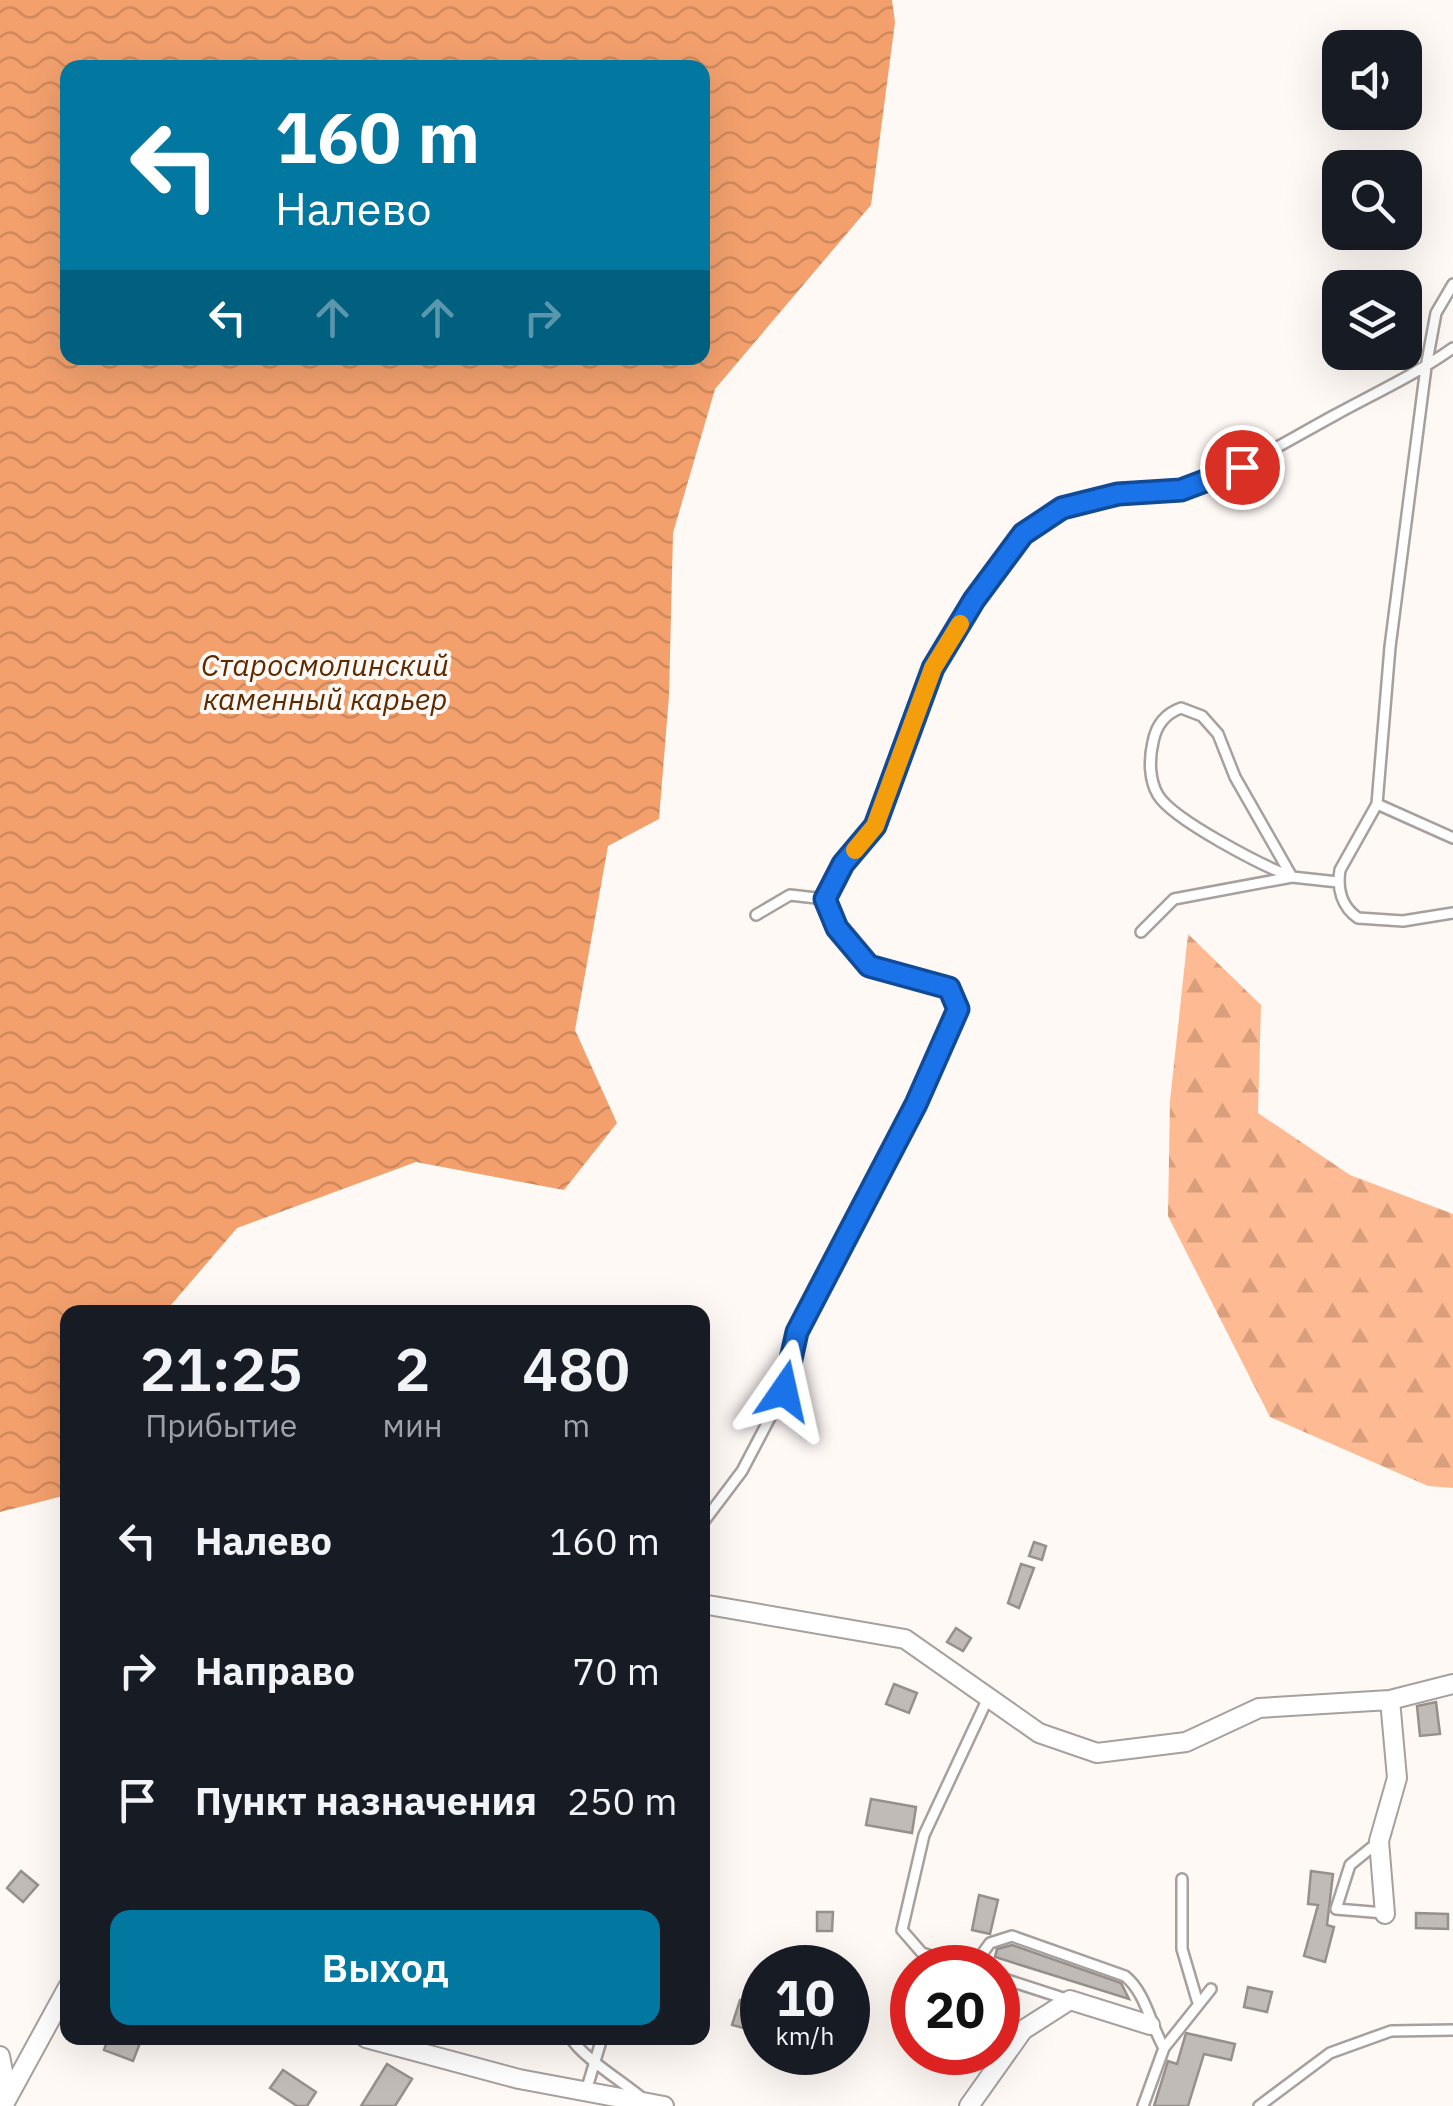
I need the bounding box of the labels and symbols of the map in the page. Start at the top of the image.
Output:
pin [1200,425,1285,510]
water label: Старосмолинский каменный карьер [201,645,449,718]
position arrow [732,1339,836,1443]
speed limit sign: 20 [890,1945,1020,2075]

